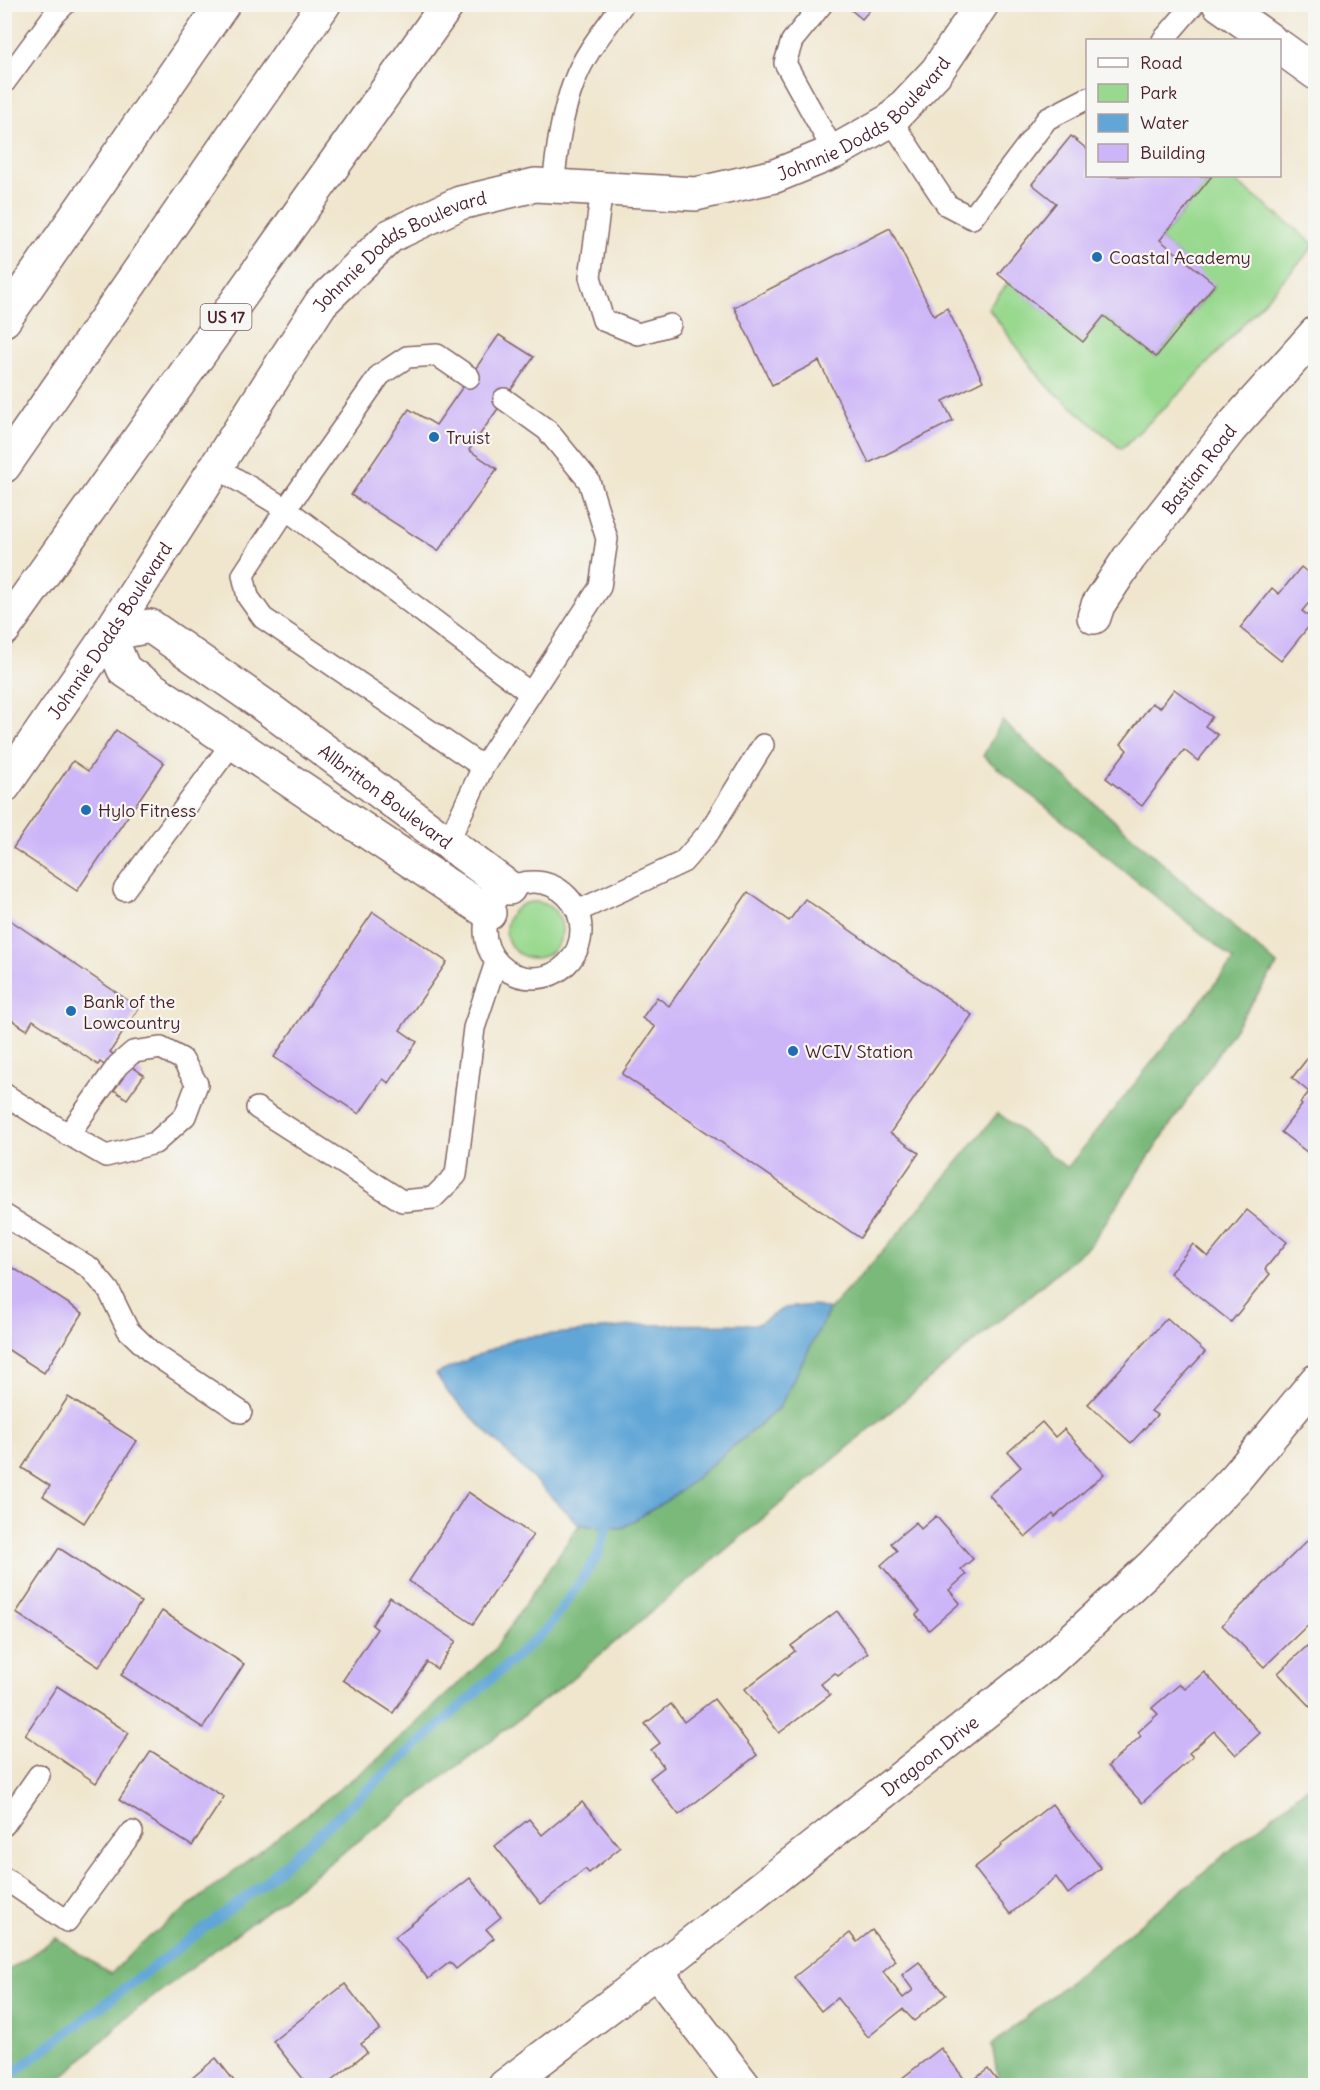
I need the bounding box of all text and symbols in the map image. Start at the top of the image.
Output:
legend [1086,39,1281,177]
text: Road [1140,51,1183,74]
street label: Johnnie Dodds Boulevard [774,52,955,185]
text: Park [1140,81,1177,104]
text: Water [1140,111,1190,134]
text: Building [1140,141,1205,164]
street label: Johnnie Dodds Boulevard [307,186,489,316]
place label: Coastal Academy [1109,246,1251,269]
marker: Coastal Academy [1090,250,1104,264]
road number: US 17 [200,304,252,330]
street label: Bastian Road [1156,419,1241,518]
place label: Truist [446,426,490,449]
marker: Truist [427,430,441,444]
street label: Johnnie Dodds Boulevard [42,537,177,723]
street label: Allbritton Boulevard [314,739,457,854]
place label: Hylo Fitness [98,799,196,822]
marker: Hylo Fitness [79,803,93,817]
place label: Bank of the Lowcountry [83,990,180,1034]
marker: Bank of the Lowcountry [64,1004,78,1018]
place label: WCIV Station [805,1040,913,1063]
marker: WCIV Station [786,1044,800,1058]
street label: Dragoon Drive [876,1710,983,1801]

